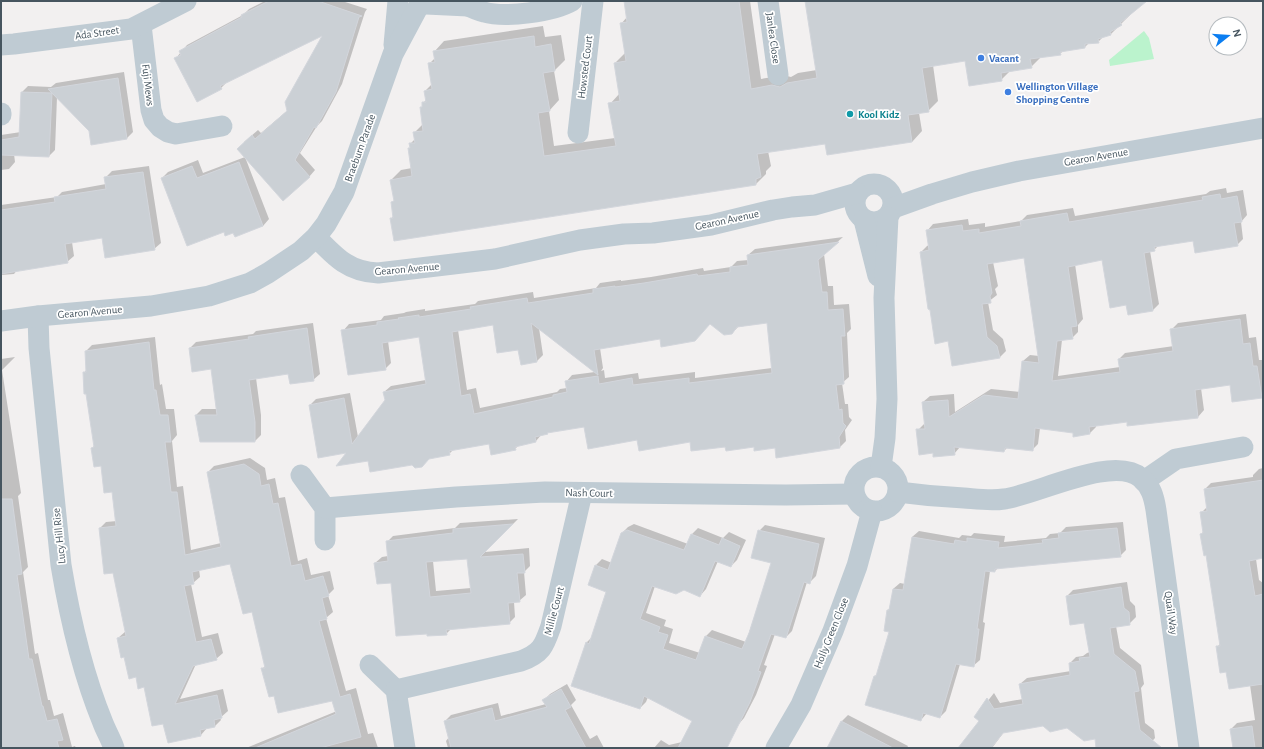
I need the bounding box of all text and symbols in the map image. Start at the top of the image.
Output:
street label: Janlea Close [764,12,782,64]
north arrow [1208,16,1248,56]
street label: Ada Street [74,24,120,42]
text: N [1231,28,1243,38]
street label: Howsted Court [576,34,594,99]
marker: Vacant [976,53,986,63]
place label: Vacant [989,53,1019,64]
street label: Fuji Mews [140,63,156,107]
place label: Wellington Village Shopping Centre [1016,81,1098,105]
marker: Wellington Village Shopping Centre [1003,87,1013,97]
marker: Kool Kidz [845,109,855,119]
place label: Kool Kidz [858,109,900,120]
street label: Braeburn Parade [343,113,377,183]
street label: Gearon Avenue [1063,146,1129,168]
street label: Gearon Avenue [694,208,760,232]
street label: Gearon Avenue [374,261,440,277]
street label: Gearon Avenue [57,304,123,320]
street label: Nash Court [565,487,613,499]
street label: Lucy Hill Rise [51,507,67,565]
street label: Millie Court [542,585,566,636]
street label: Quail Way [1163,591,1180,636]
street label: Holly Green Close [812,596,850,670]

